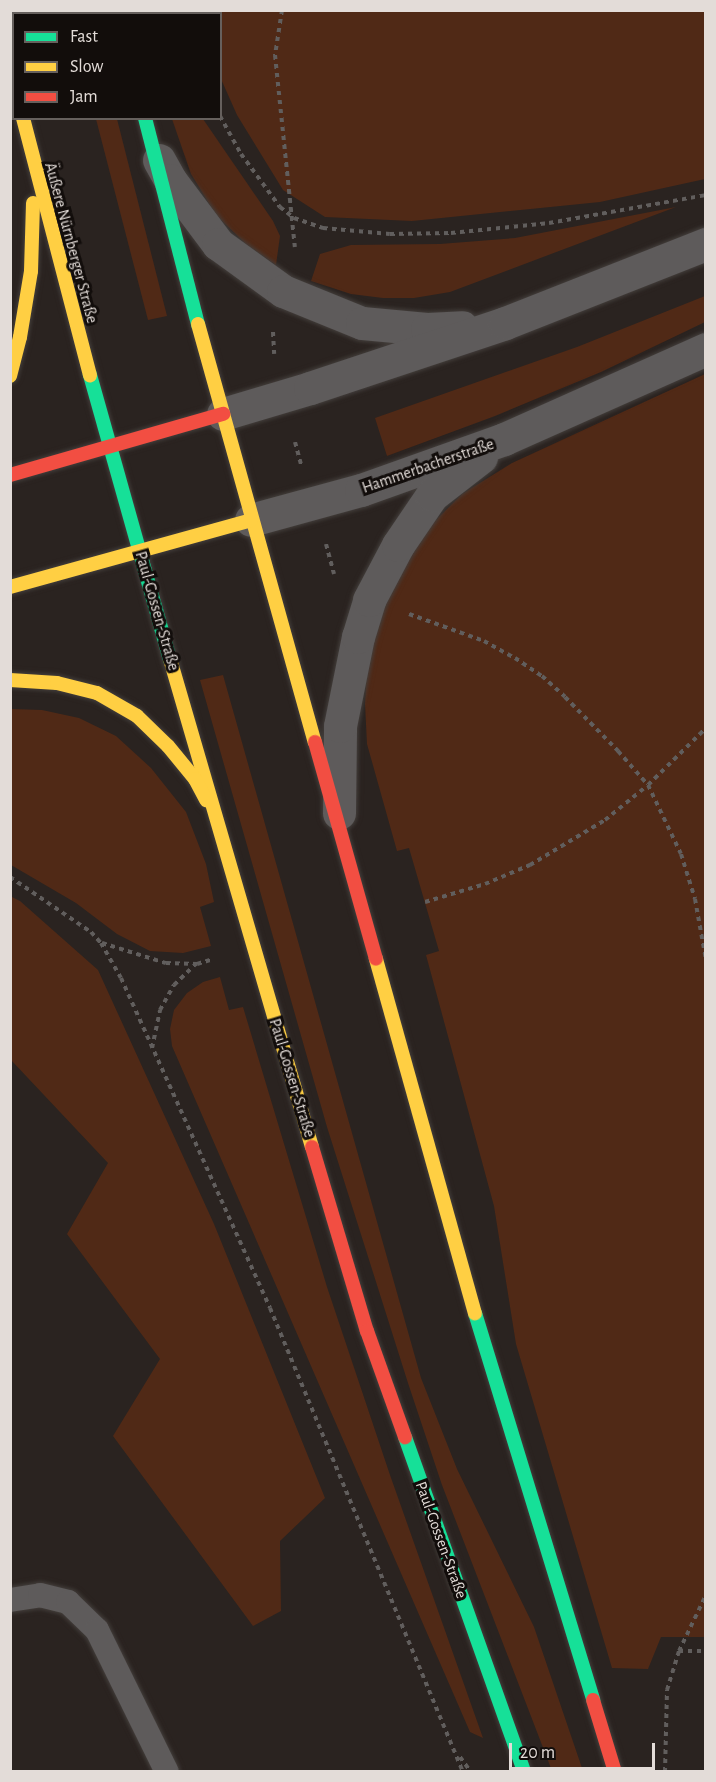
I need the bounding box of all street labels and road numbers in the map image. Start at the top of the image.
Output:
street label: Äußere Nürnberger Straße [40,160,102,326]
street label: Hammerbacherstraße [360,434,496,498]
street label: Paul-Gossen-Straße [131,549,183,673]
street label: Paul-Gossen-Straße [265,1016,319,1140]
street label: Paul-Gossen-Straße [411,1479,471,1601]

